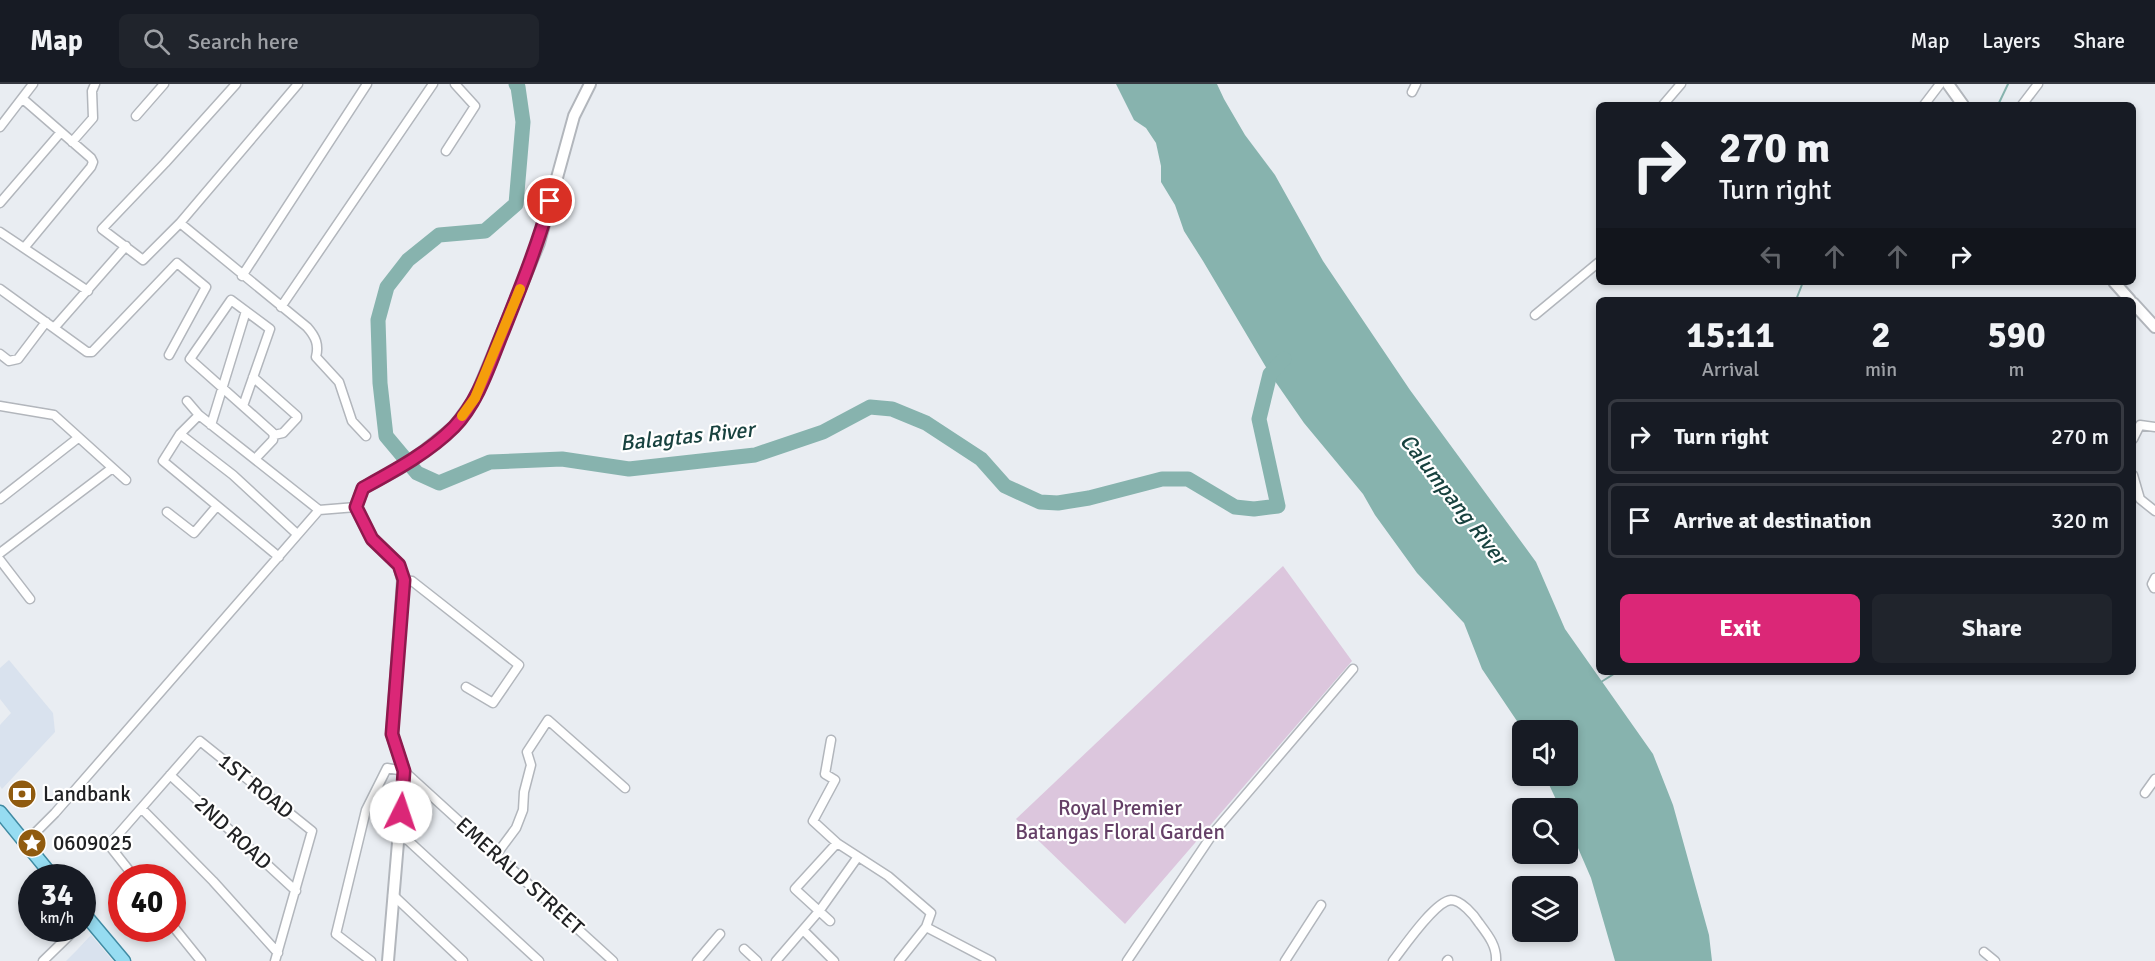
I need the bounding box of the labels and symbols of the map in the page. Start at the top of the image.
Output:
pin [524,175,575,226]
water label: Balagtas River [619,415,758,456]
water label: Calumpang River [1394,428,1515,572]
street label: 1ST ROAD [213,748,299,824]
bank icon: Landbank [6,778,38,810]
position arrow [369,780,433,844]
place label: Landbank [43,781,131,807]
street label: 2ND ROAD [189,791,277,875]
park label: Royal Premier Batangas Floral Garden [1015,795,1225,845]
street label: EMERALD STREET [451,812,590,941]
place icon: 0609025 [16,827,48,859]
place label: 0609025 [53,830,132,856]
speed limit sign: 40 [108,864,186,942]

